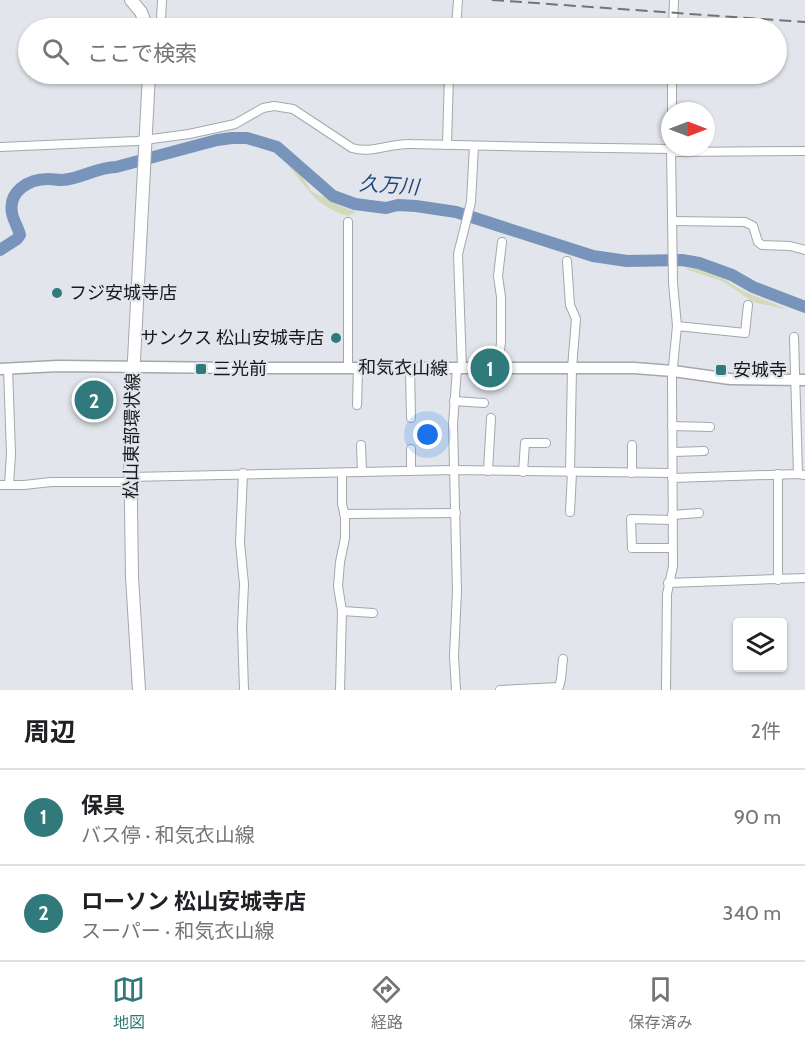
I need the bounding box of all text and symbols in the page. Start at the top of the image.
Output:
search box [18,18,787,84]
icon: search [39,35,72,68]
text: ここで検索 [87,40,197,67]
north arrow [661,102,715,156]
water label: 久万川 [358,171,422,199]
place label: フジ安城寺店 [69,282,177,304]
marker: フジ安城寺店 [50,286,64,300]
place label: サンクス 松山安城寺店 [140,327,324,349]
marker: サンクス 松山安城寺店 [329,331,343,345]
pin: 1 [470,346,510,391]
street label: 和気衣山線 [358,356,448,380]
place label: 三光前 [213,358,267,380]
place label: 安城寺 [733,359,787,381]
marker: 三光前 [194,362,208,376]
marker: 安城寺 [714,363,728,377]
street label: 松山東部環状線 [120,373,144,499]
pin: 2 [74,378,113,422]
your location [413,420,442,449]
map controls [733,618,787,672]
button: layers [733,618,787,672]
text: 周辺 [24,716,76,748]
text: 2件 [751,719,781,743]
text: 保具 [81,792,125,819]
text: 1 [40,805,47,829]
text: 90 m [734,805,781,829]
text: バス停 · 和気衣山線 [81,823,255,847]
text: ローソン 松山安城寺店 [81,888,306,915]
text: 2 [38,901,49,925]
text: 340 m [723,901,781,925]
text: スーパー · 和気衣山線 [81,919,275,943]
tab: 地図 [112,973,145,1033]
tab: 経路 [370,973,403,1033]
tab: 保存済み [628,973,692,1033]

